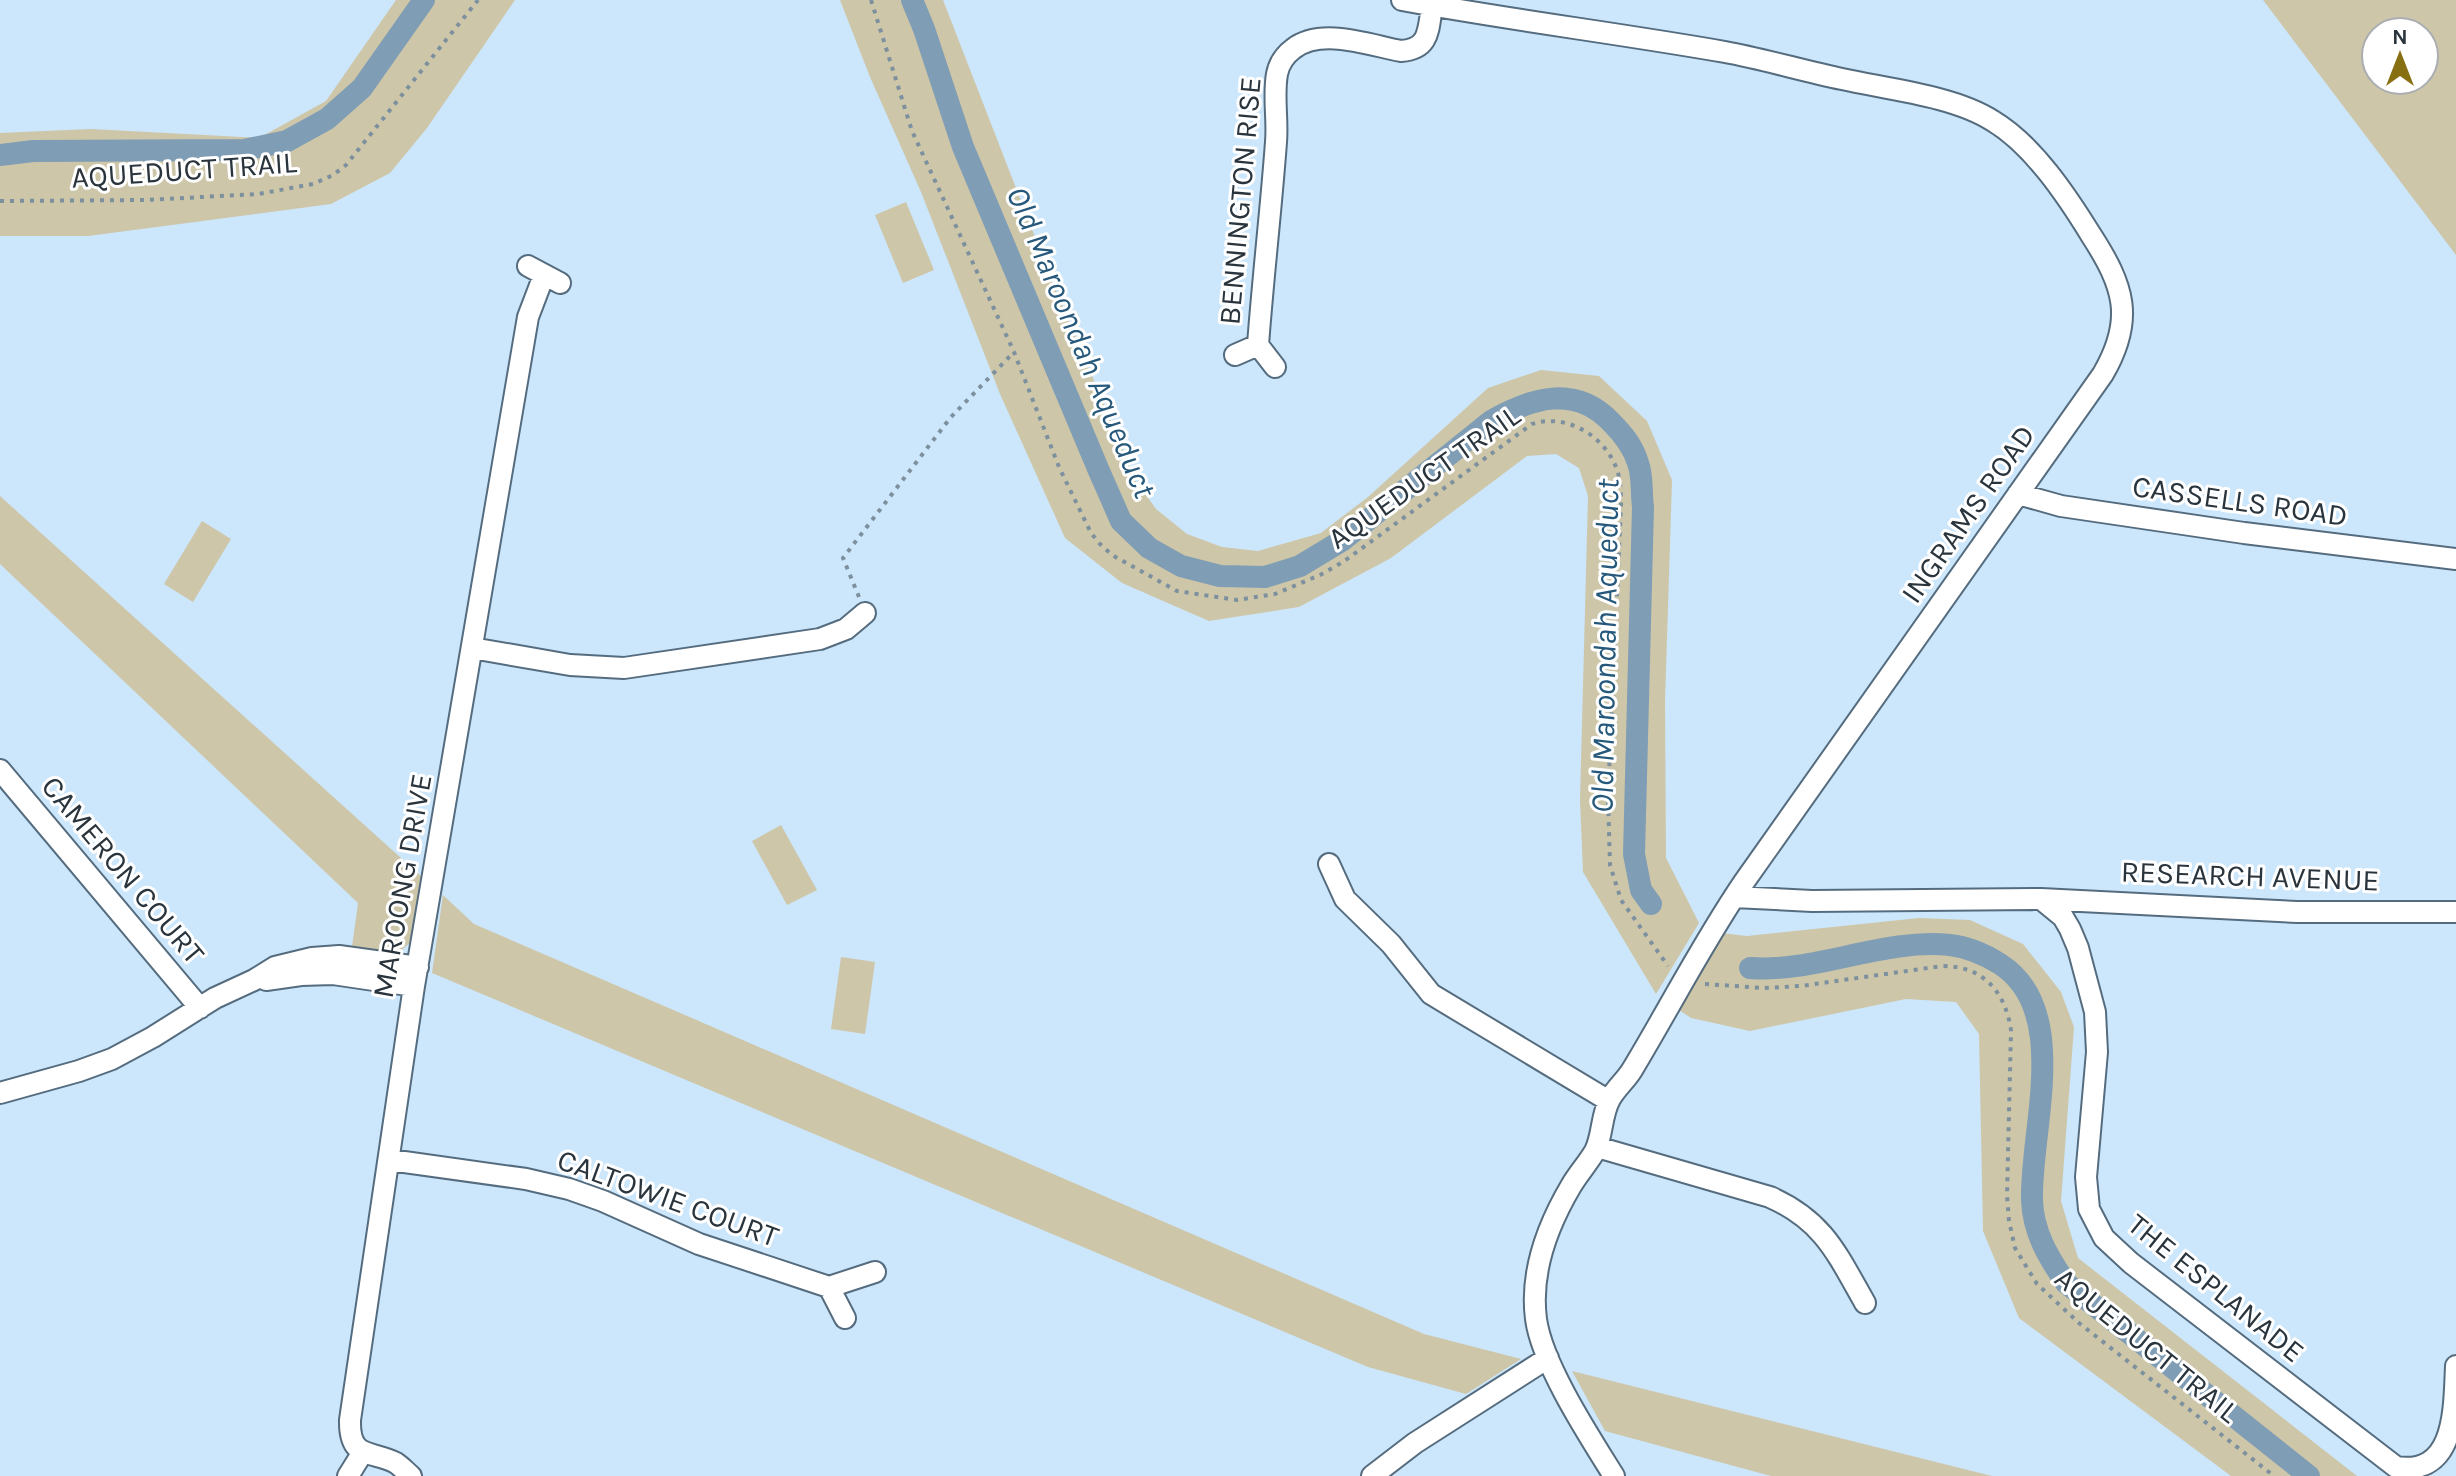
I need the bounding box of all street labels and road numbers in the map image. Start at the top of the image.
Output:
street label: BENNINGTON RISE [1211,76,1269,326]
street label: AQUEDUCT TRAIL [70,144,298,196]
street label: AQUEDUCT TRAIL [1321,397,1527,557]
street label: INGRAMS ROAD [1893,418,2043,610]
street label: CASSELLS ROAD [2130,468,2350,534]
street label: CAMERON COURT [34,769,212,971]
street label: MAROONG DRIVE [365,771,439,1001]
street label: RESEARCH AVENUE [2120,853,2380,899]
street label: CALTOWIE COURT [553,1141,783,1255]
street label: THE ESPLANADE [2121,1206,2311,1370]
street label: AQUEDUCT TRAIL [2048,1260,2246,1430]

